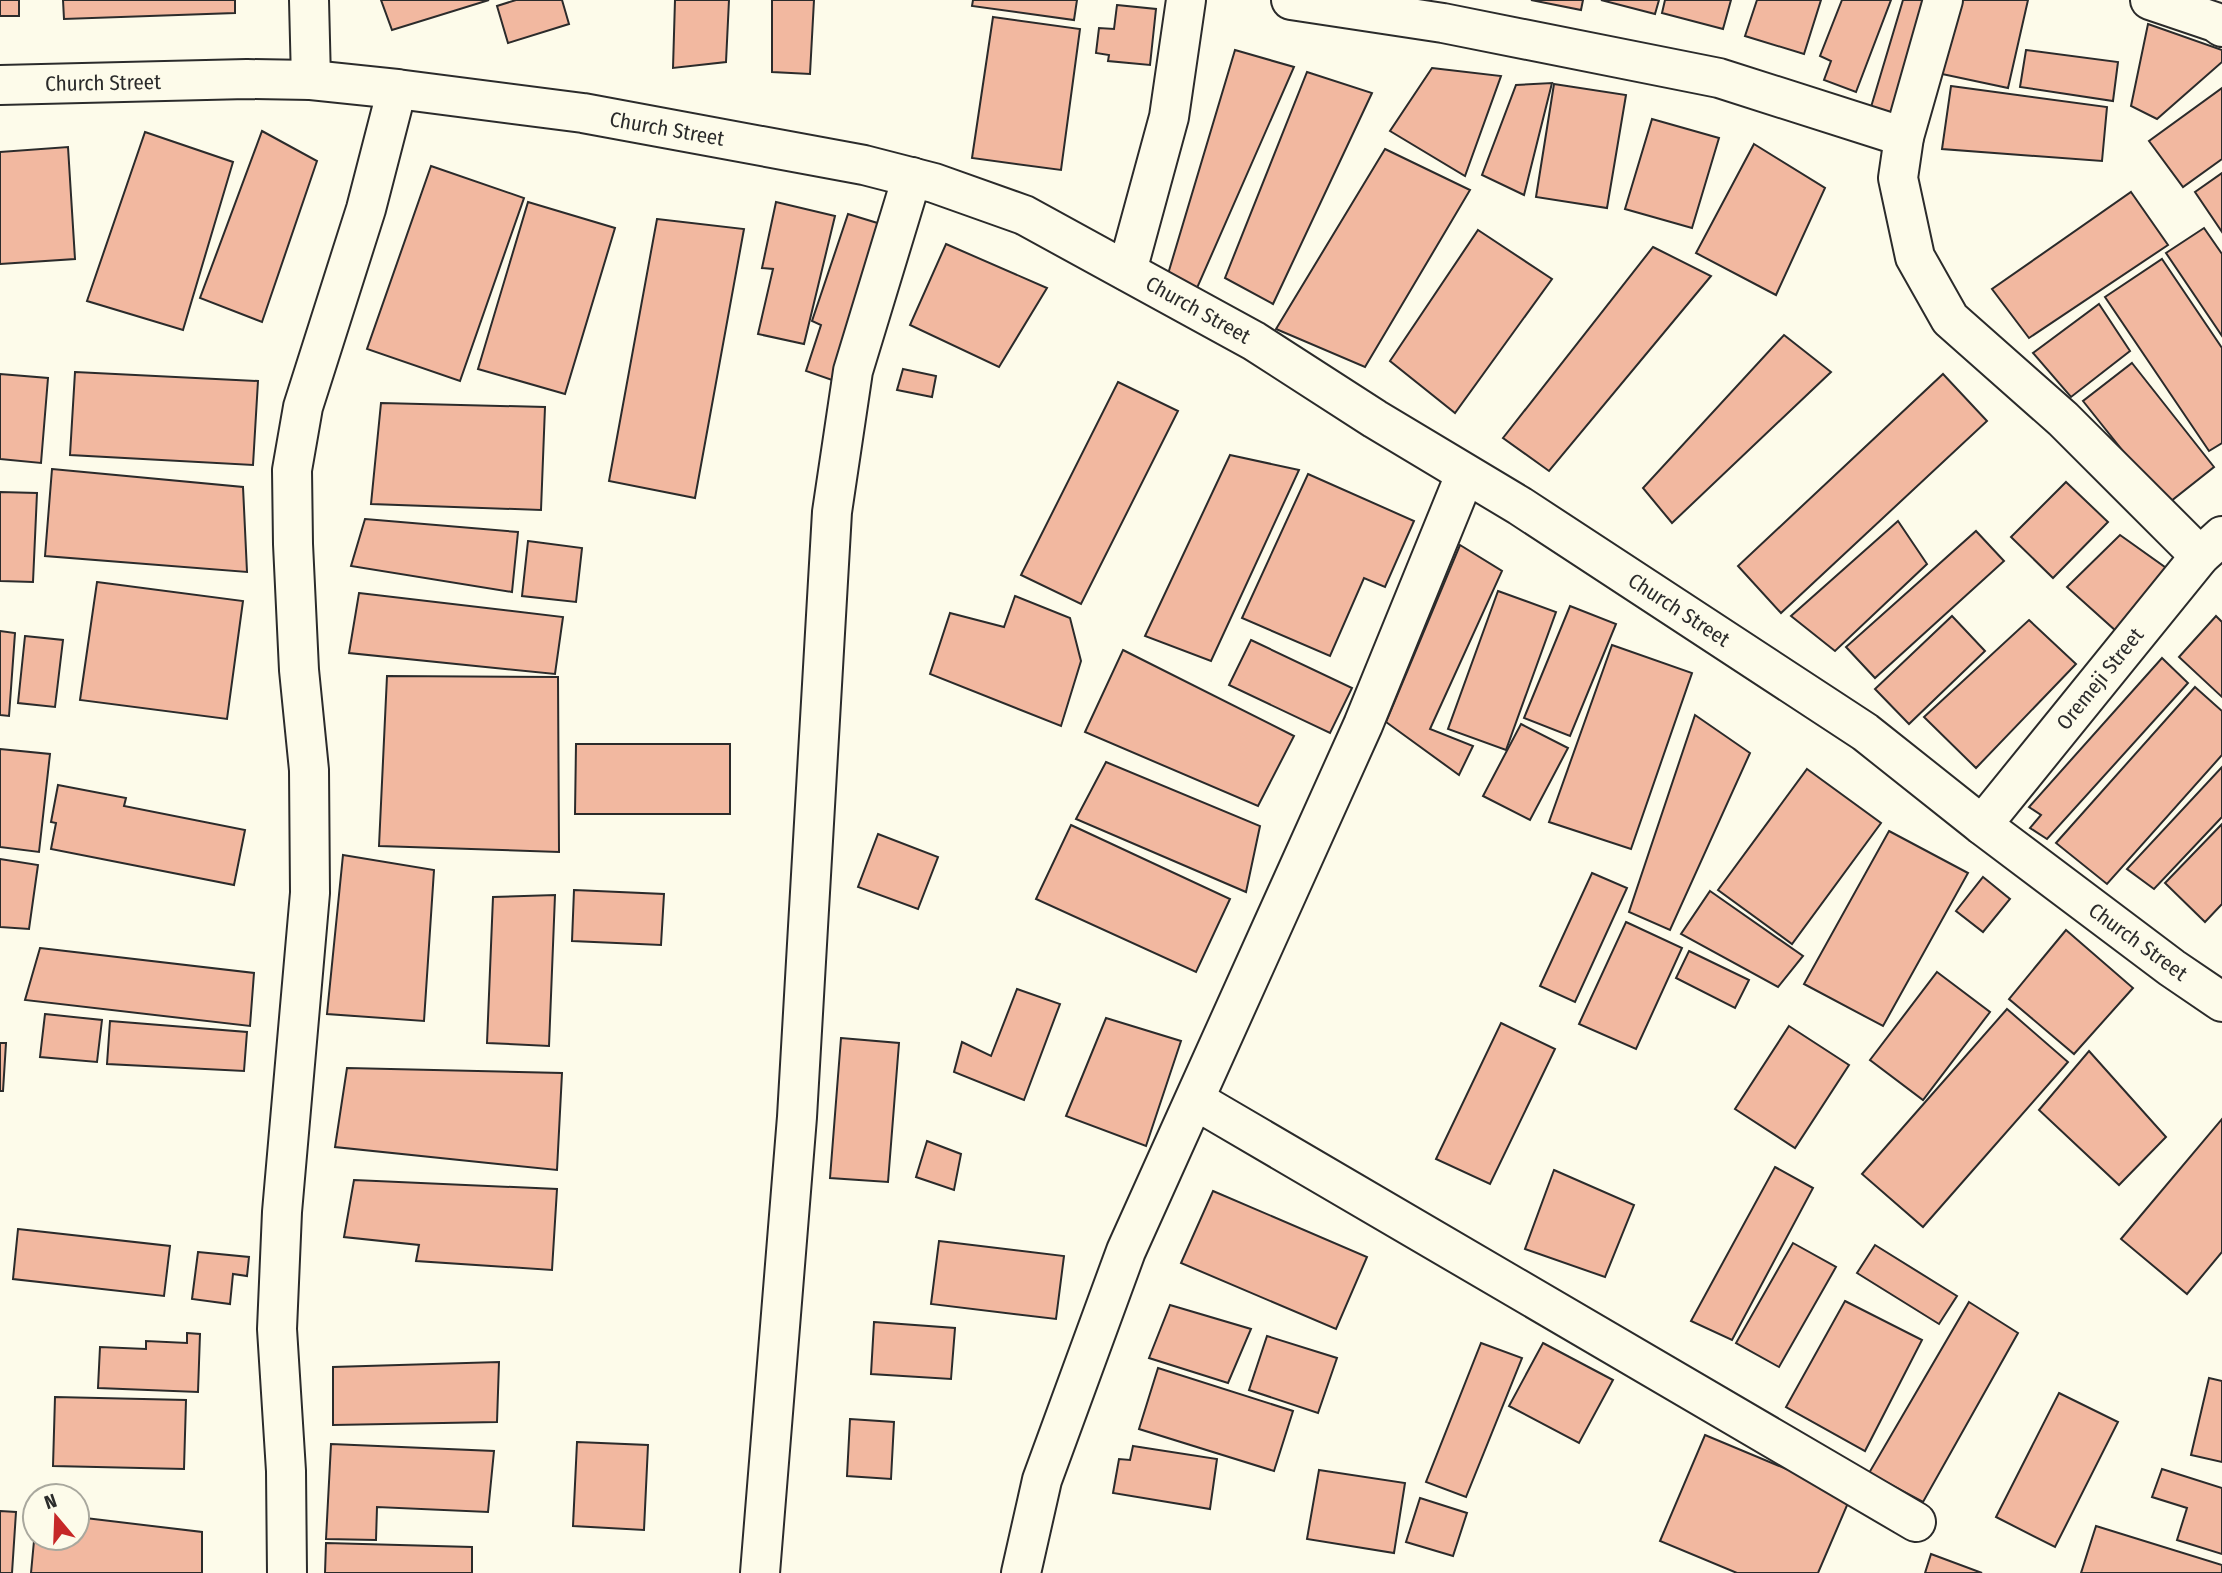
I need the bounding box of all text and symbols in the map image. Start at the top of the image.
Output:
street label: Church Street [45,69,161,97]
street label: Church Street [608,106,726,152]
street label: Church Street [1141,271,1255,350]
street label: Church Street [1623,568,1735,653]
street label: Oremeji Street [2051,623,2149,735]
street label: Church Street [2083,897,2193,987]
north arrow [21,1482,91,1552]
text: N [41,1489,60,1514]

